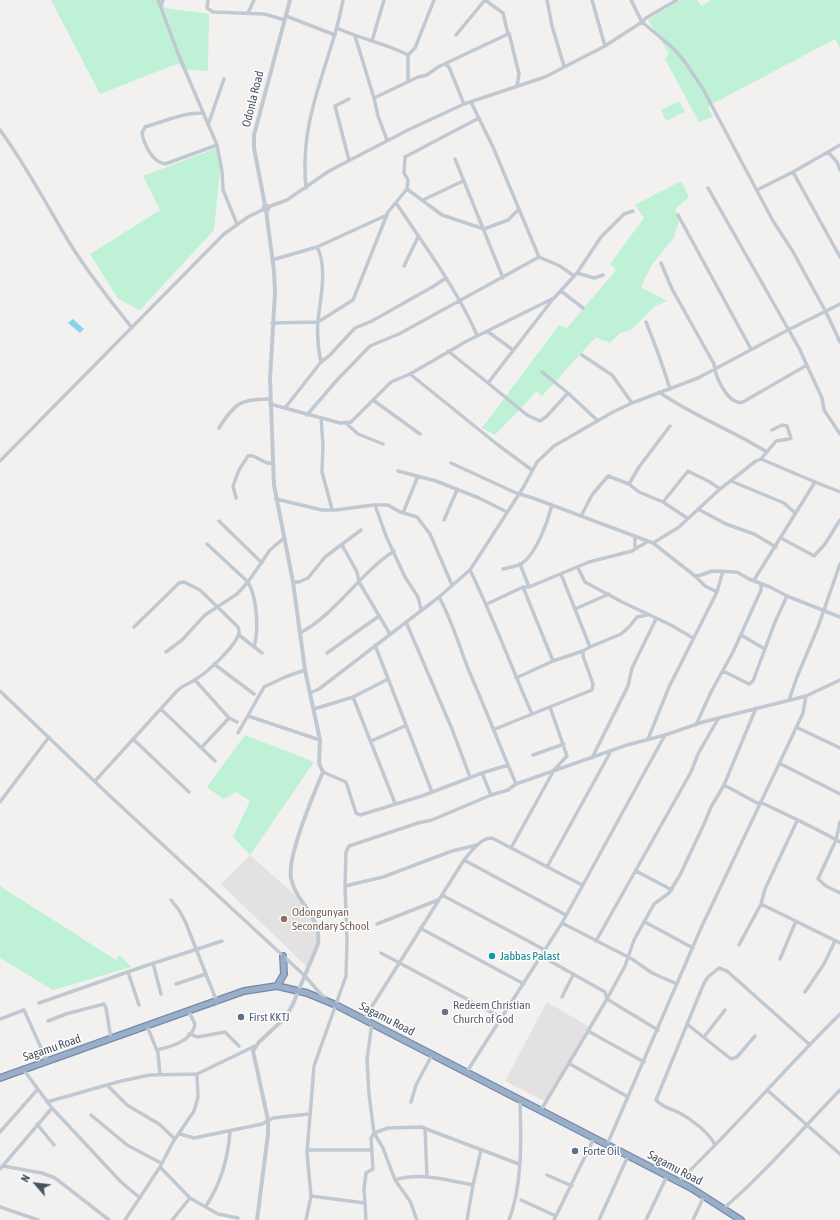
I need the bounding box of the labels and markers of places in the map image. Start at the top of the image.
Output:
place label: Odongunyan Secondary School [292,905,369,933]
marker: Odongunyan Secondary School [279,914,289,924]
place label: Jabbas Palast [500,949,560,963]
marker: Jabbas Palast [487,951,497,961]
place label: Redeem Christian Church of God [453,998,531,1026]
marker: Redeem Christian Church of God [440,1007,450,1017]
place label: First KKTJ [249,1010,290,1024]
marker: First KKTJ [236,1012,246,1022]
place label: Forte Oil [583,1144,620,1158]
marker: Forte Oil [570,1146,580,1156]

